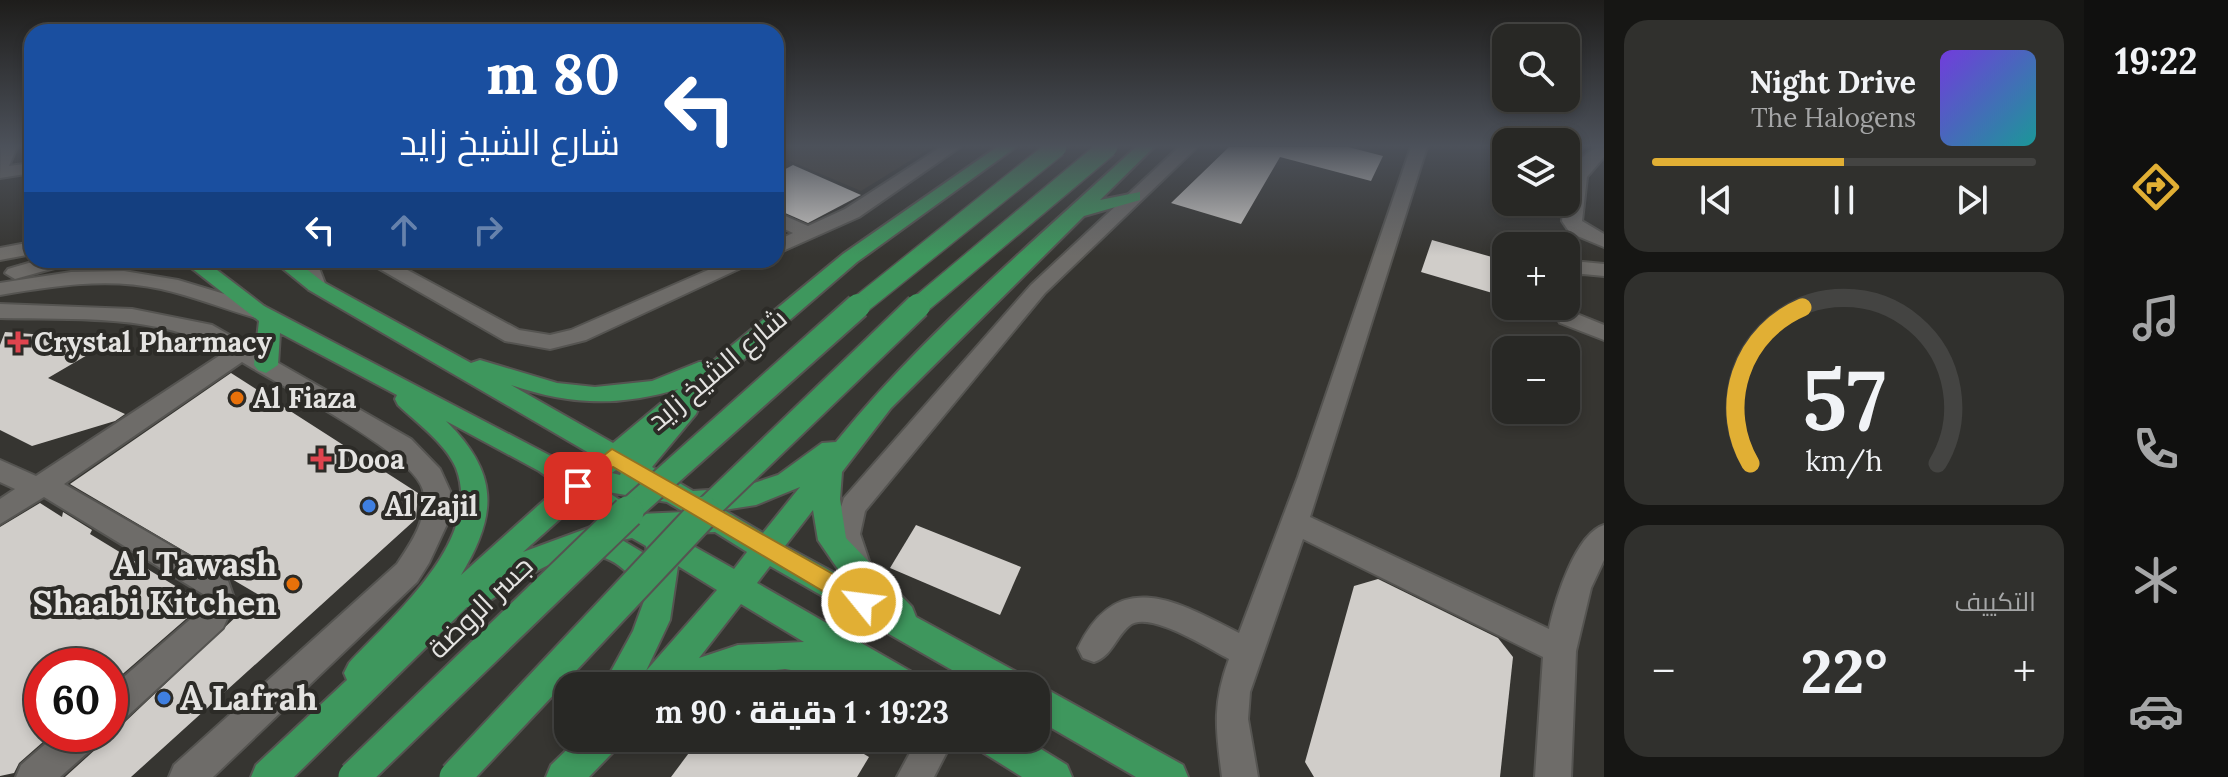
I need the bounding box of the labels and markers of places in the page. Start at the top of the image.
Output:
place label: Crystal Pharmacy [34,324,273,360]
marker: Crystal Pharmacy [9,333,27,351]
place label: Al Fiaza [253,380,357,416]
marker: Al Fiaza [228,389,246,407]
place label: Dooa [337,441,405,477]
marker: Dooa [312,450,330,468]
pin [544,452,612,520]
place label: Al Zajil [385,488,478,524]
marker: Al Zajil [360,497,378,515]
place label: Al Tawash Shaabi Kitchen [33,542,277,624]
marker: Al Tawash Shaabi Kitchen [284,575,302,593]
place label: A Lafrah [180,676,318,719]
marker: A Lafrah [155,689,173,707]

